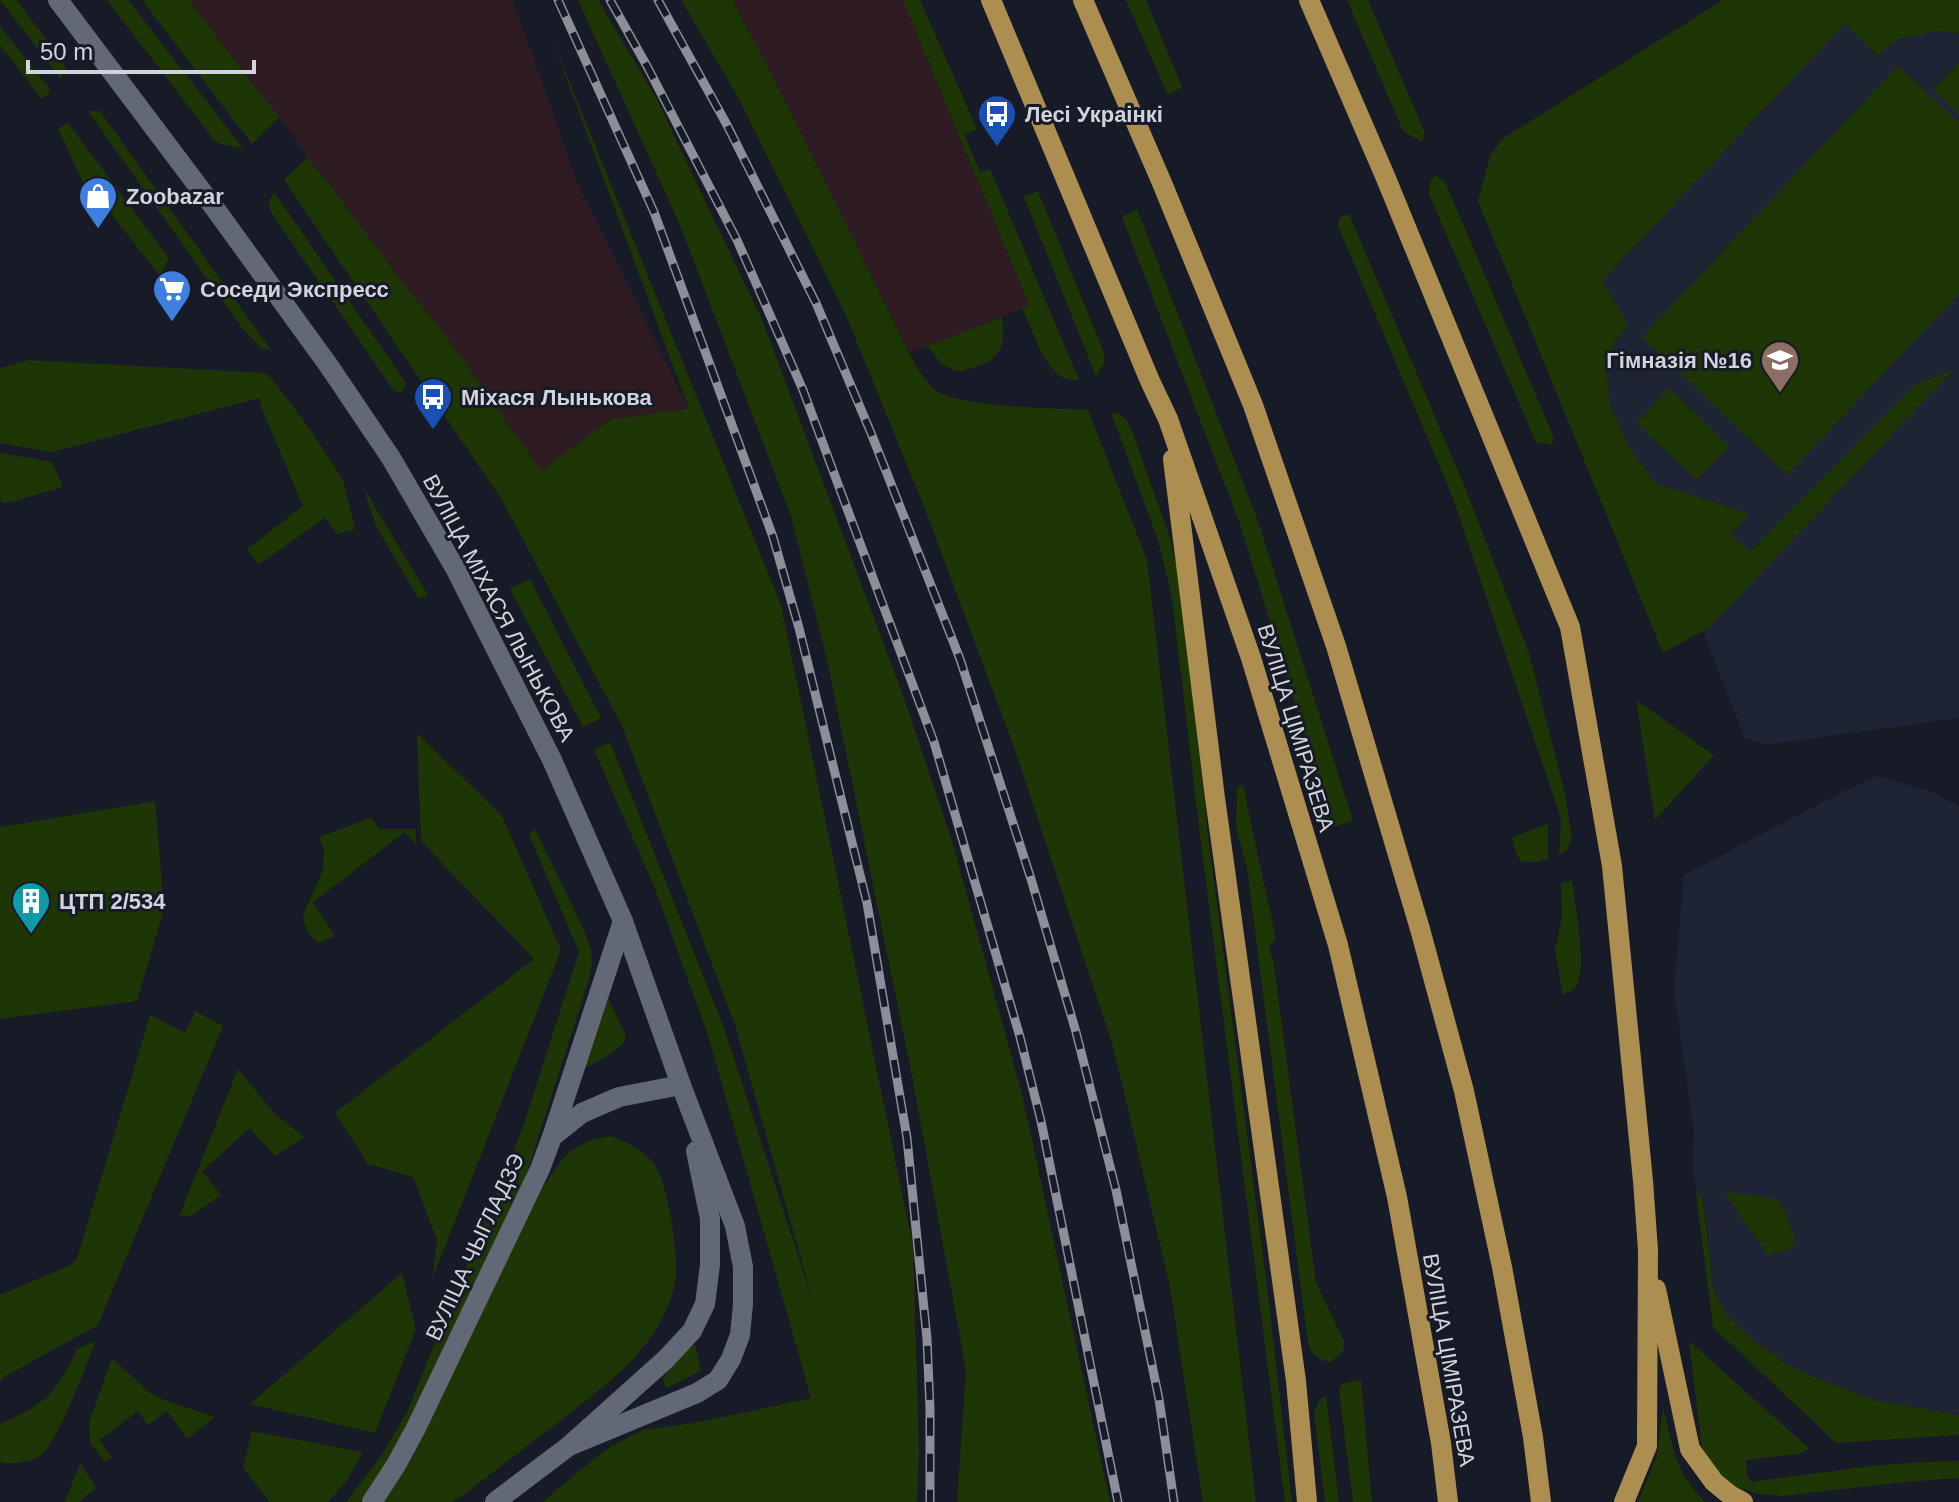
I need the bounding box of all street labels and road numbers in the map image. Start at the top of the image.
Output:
street label: ВУЛІЦА МІХАСЯ ЛЫНЬКОВА [418,470,580,746]
street label: ВУЛІЦА ЦІМІРАЗЕВА [1252,621,1340,835]
street label: ВУЛІЦА ЧЫГЛАДЗЭ [421,1149,529,1344]
street label: ВУЛІЦА ЦІМІРАЗЕВА [1418,1252,1480,1469]

